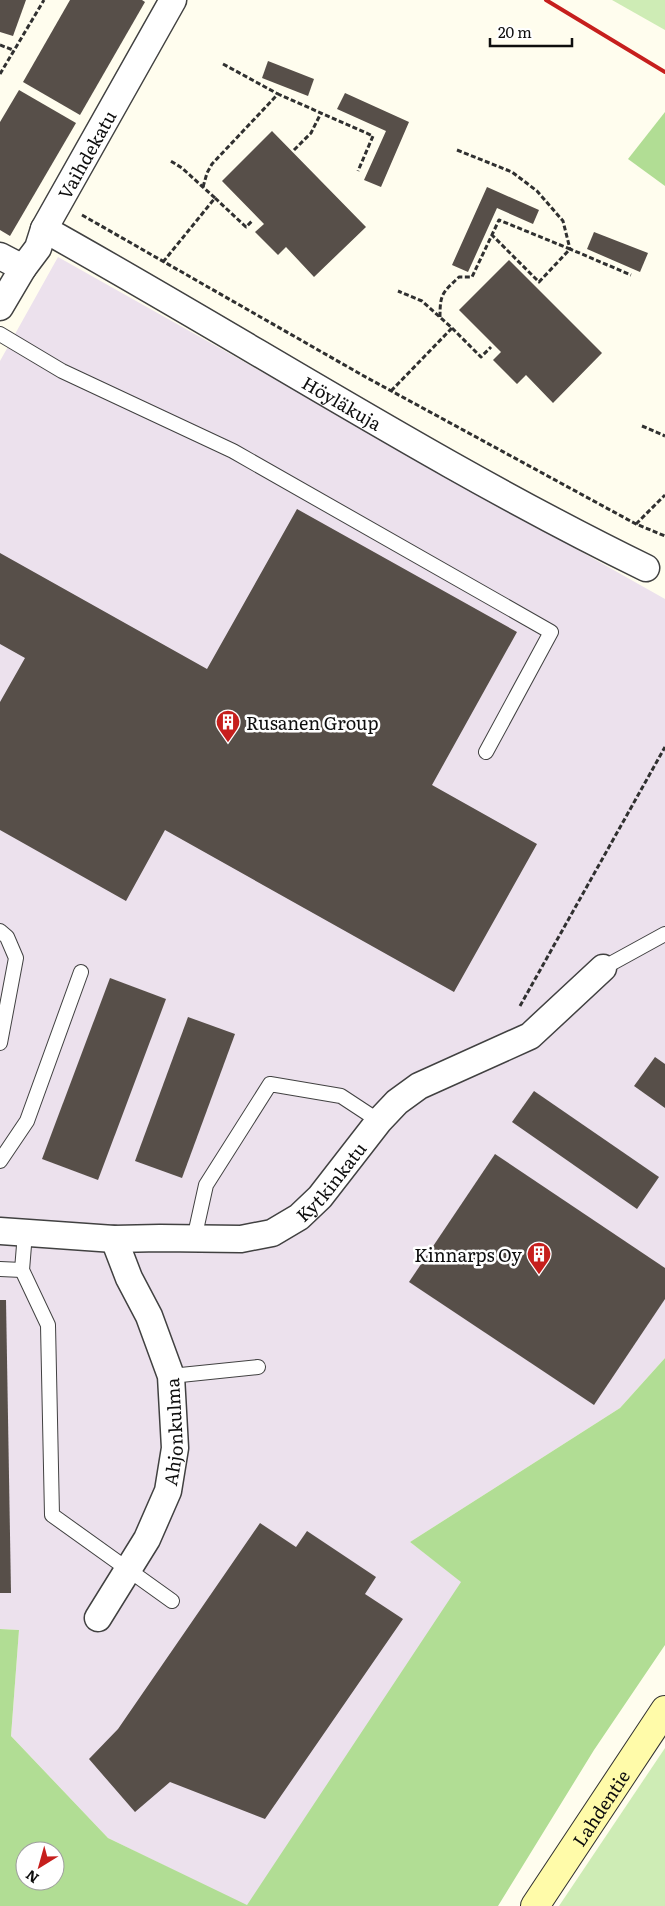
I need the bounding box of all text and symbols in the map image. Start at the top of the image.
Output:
scale bar [490,15,572,47]
text: 20 m [498,20,532,43]
street label: Vaihdekatu [50,105,122,204]
street label: Höyläkuja [297,368,387,436]
building icon: Rusanen Group [215,709,241,743]
place label: Rusanen Group [246,709,379,736]
street label: Kytkinkatu [289,1136,372,1227]
place label: Kinnarps Oy [414,1241,523,1268]
building icon: Kinnarps Oy [526,1241,552,1275]
street label: Ahjonkulma [156,1377,189,1488]
street label: Lahdentie [565,1764,636,1851]
north arrow [15,1841,65,1891]
text: N [21,1866,42,1889]

